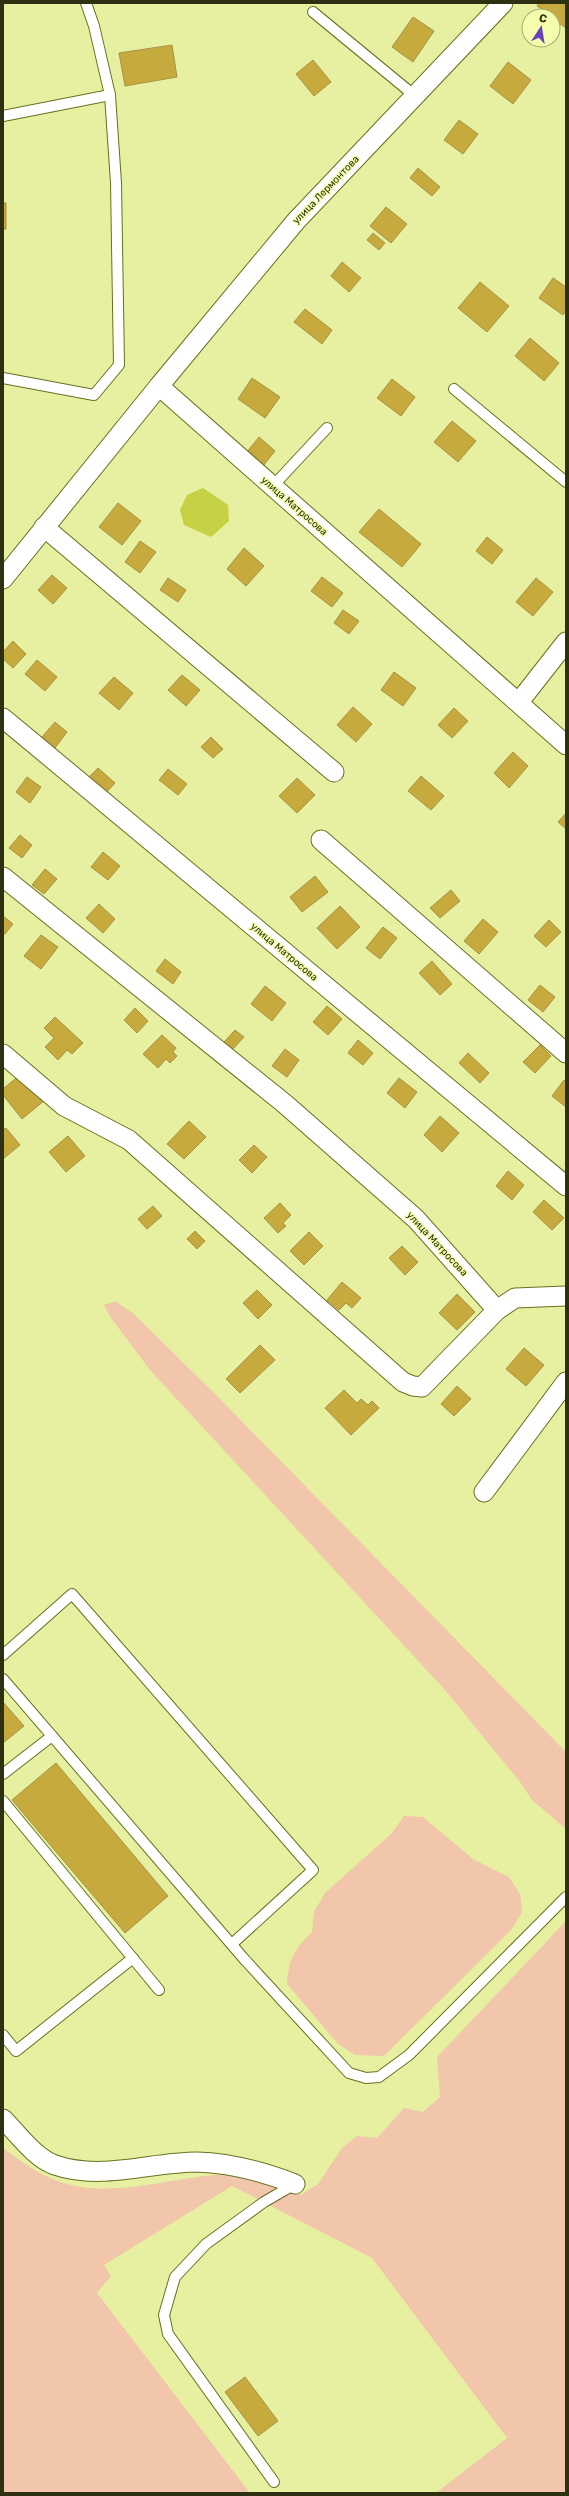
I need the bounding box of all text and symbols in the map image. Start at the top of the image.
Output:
north arrow [521,8,561,48]
text: С [538,12,548,26]
street label: улица Лермонтова [290,153,362,227]
street label: улица Матросова [258,474,330,538]
street label: улица Матросова [248,920,320,984]
street label: улица Матросова [404,1209,470,1279]

